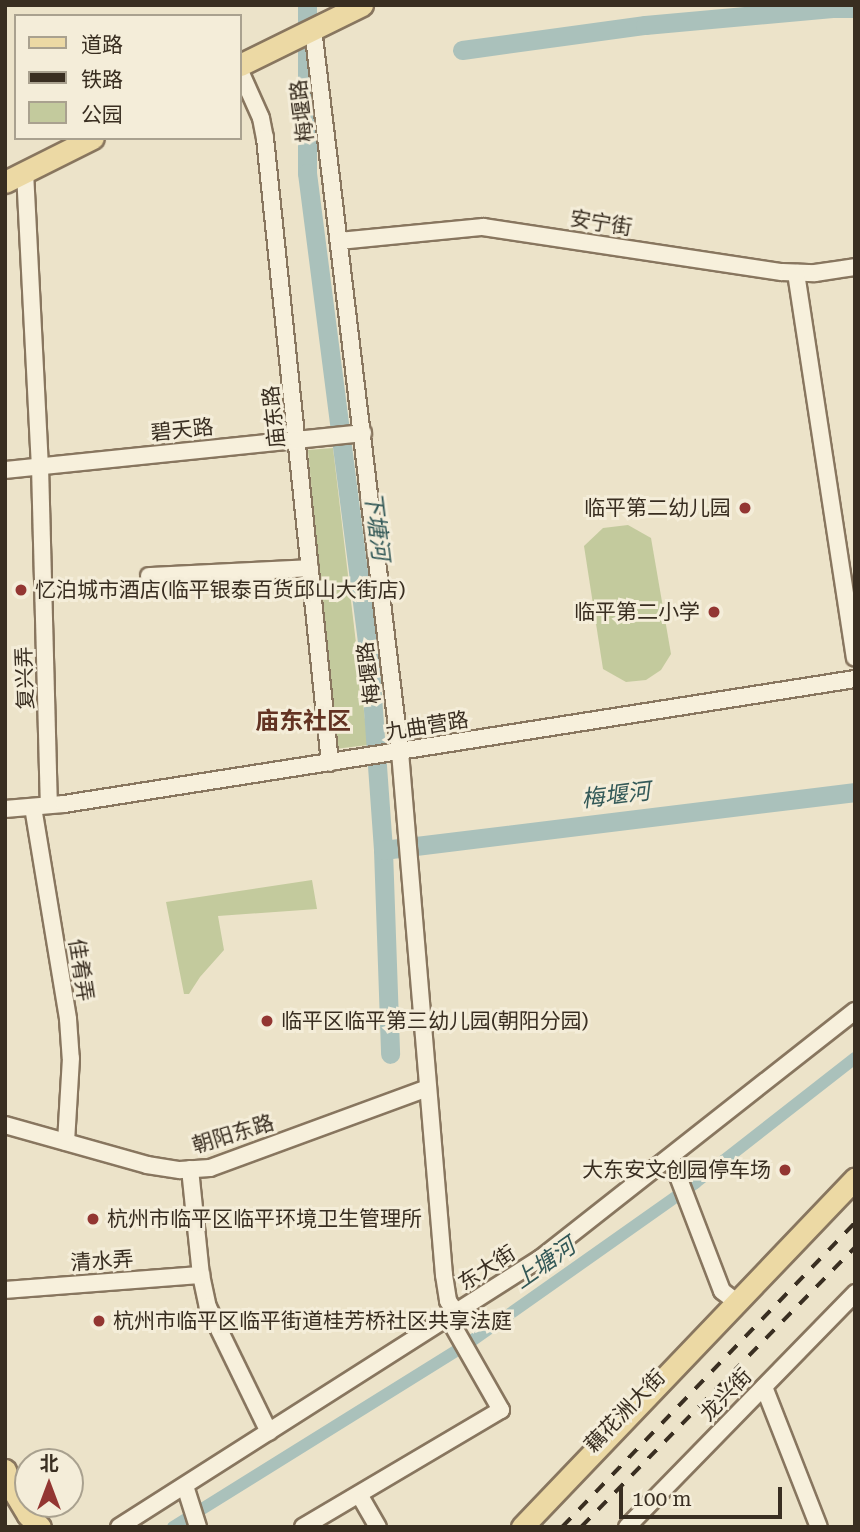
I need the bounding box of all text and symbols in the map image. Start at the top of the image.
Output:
legend [14,14,242,140]
text: 道路 [81,33,123,57]
text: 铁路 [81,68,123,92]
street label: 梅堰路 [286,78,318,144]
text: 公园 [81,103,123,127]
street label: 安宁街 [568,206,634,240]
street label: 庙东路 [258,384,290,450]
street label: 碧天路 [149,414,215,446]
water label: 下塘河 [358,490,394,562]
place label: 临平第二幼儿园 [584,495,731,521]
marker: 临平第二幼儿园 [737,500,753,516]
place label: 忆泊城市酒店(临平银泰百货邱山大街店) [35,577,406,603]
marker: 忆泊城市酒店(临平银泰百货邱山大街店) [13,582,29,598]
place label: 临平第二小学 [574,599,700,625]
marker: 临平第二小学 [706,604,722,620]
street label: 梅堰路 [353,640,385,706]
street label: 复兴弄 [11,646,39,710]
street label: 九曲营路 [384,707,470,745]
district label: 庙东社区 [255,708,351,736]
water label: 梅堰河 [580,778,652,814]
street label: 佳肴弄 [64,937,98,1003]
place label: 临平区临平第三幼儿园(朝阳分园) [281,1008,589,1034]
marker: 临平区临平第三幼儿园(朝阳分园) [259,1013,275,1029]
street label: 朝阳东路 [189,1110,277,1158]
place label: 大东安文创园停车场 [582,1157,771,1183]
marker: 大东安文创园停车场 [777,1162,793,1178]
place label: 杭州市临平区临平环境卫生管理所 [107,1206,422,1232]
marker: 杭州市临平区临平环境卫生管理所 [85,1211,101,1227]
water label: 上塘河 [509,1233,581,1295]
street label: 东大街 [454,1240,520,1296]
street label: 清水弄 [70,1246,134,1276]
place label: 杭州市临平区临平街道桂芳桥社区共享法庭 [113,1308,512,1334]
marker: 杭州市临平区临平街道桂芳桥社区共享法庭 [91,1313,107,1329]
street label: 藕花洲大街 [579,1364,671,1458]
street label: 龙兴街 [695,1364,757,1426]
north arrow [14,1448,84,1518]
text: 北 [39,1452,59,1475]
scale bar [622,1472,785,1516]
text: 100 m [632,1487,692,1511]

